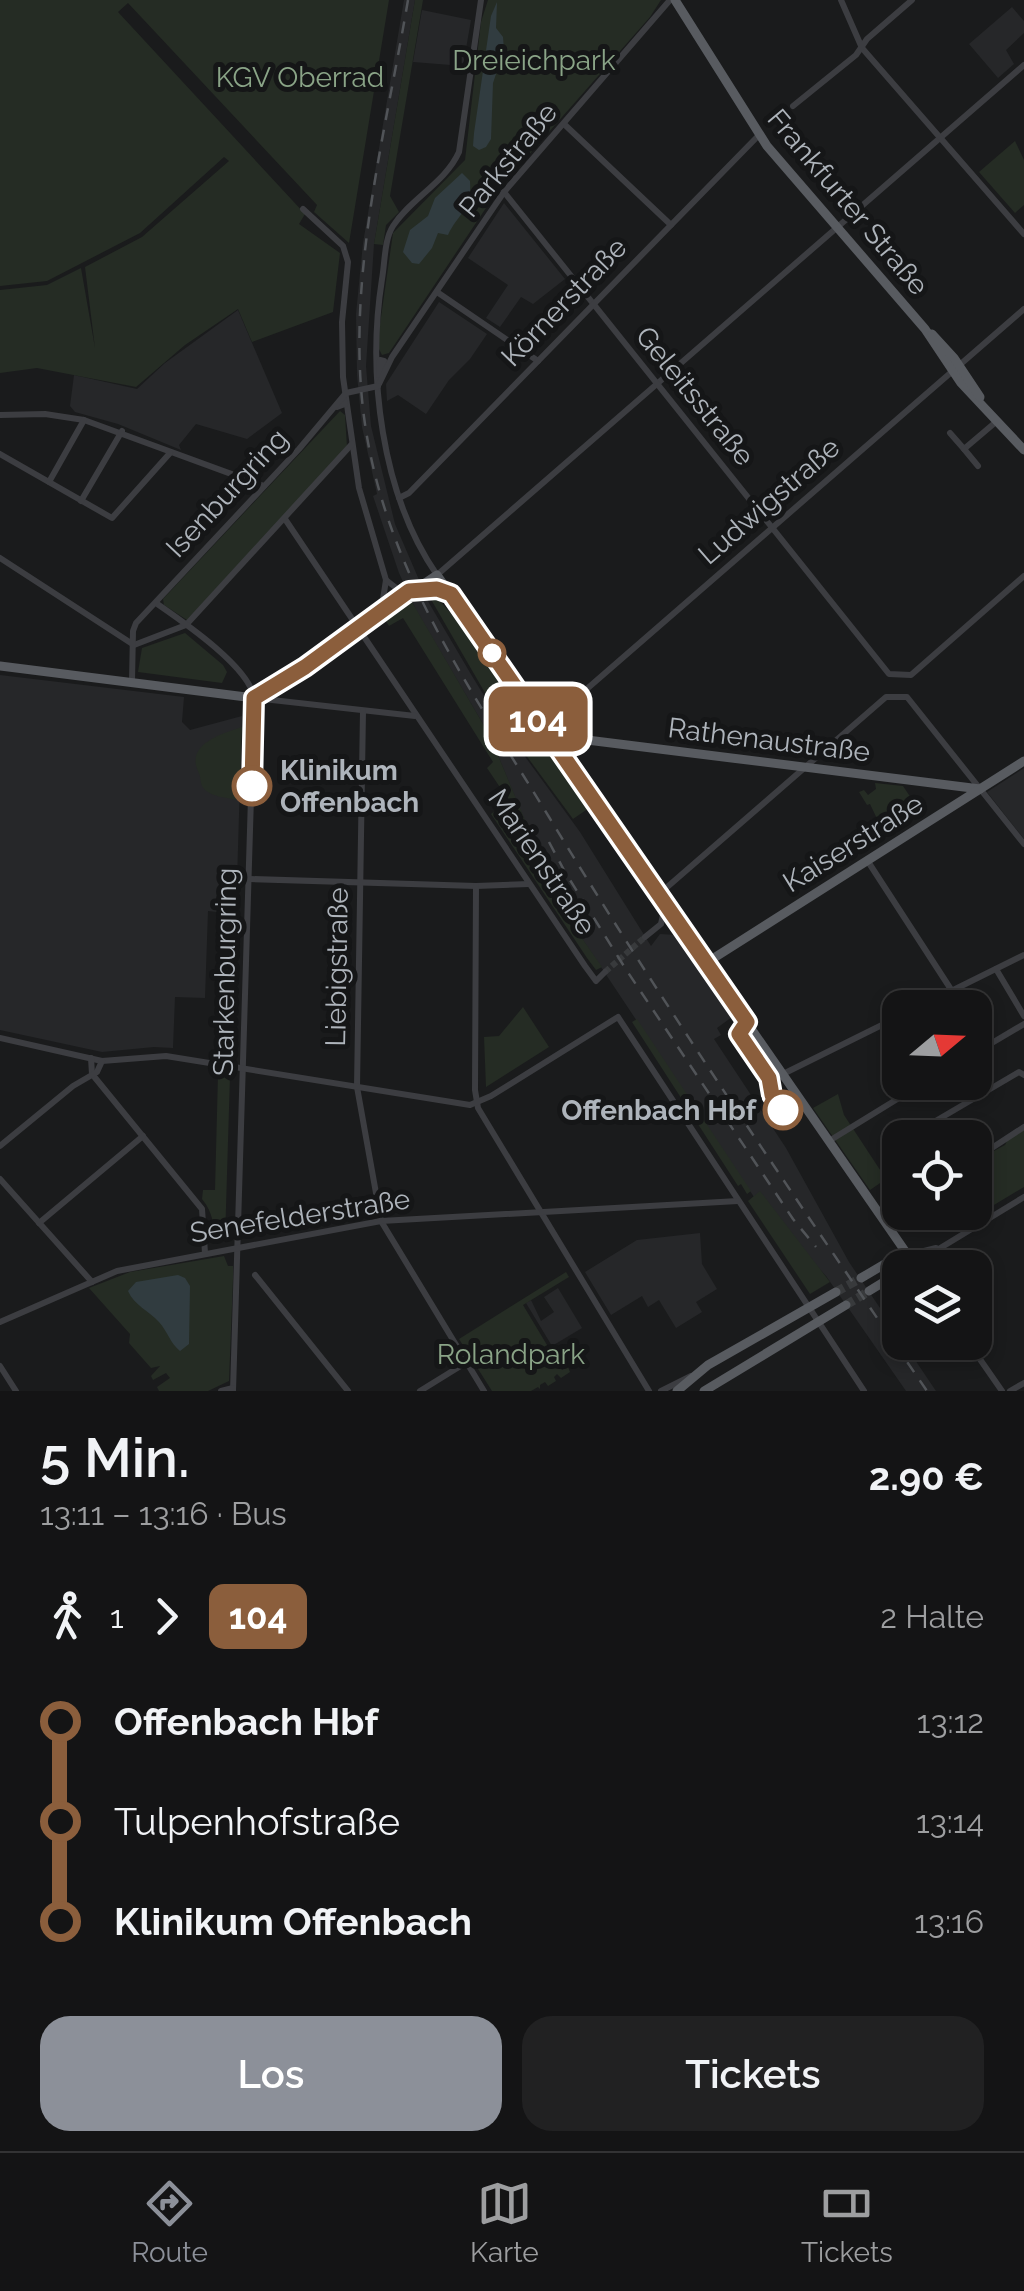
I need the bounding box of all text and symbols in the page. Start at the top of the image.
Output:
park label: Dreieichpark [452,44,616,77]
park label: KGV Oberrad [216,61,384,94]
street label: Parkstraße [452,96,564,224]
street label: Frankfurter Straße [761,102,935,302]
street label: Körnerstraße [494,231,634,373]
street label: Geleitsstraße [629,320,761,472]
street label: Isenburgring [159,422,295,564]
street label: Ludwigstraße [692,431,846,571]
unlabelled marker [479,640,505,666]
line badge: 104 [480,686,596,752]
text: 104 [509,699,567,740]
street label: Rathenaustraße [666,711,872,769]
place label: Klinikum Offenbach [280,754,419,819]
marker: Klinikum Offenbach [233,767,271,805]
street label: Marienstraße [481,783,603,941]
street label: Kaiserstraße [777,787,929,899]
street label: Starkenburgring [207,868,243,1076]
street label: Liebigstraße [319,887,355,1047]
north arrow [882,990,992,1100]
map controls [882,990,992,1360]
marker: Offenbach Hbf [764,1091,802,1129]
place label: Offenbach Hbf [561,1094,758,1127]
button: locate [882,1120,992,1230]
street label: Senefelderstraße [188,1182,412,1250]
button: layers [882,1250,992,1360]
park label: Rolandpark [437,1338,585,1371]
text: 5 Min. [40,1425,190,1490]
text: 2.90 € [869,1454,984,1499]
text: 13:11 – 13:16 · Bus [40,1495,287,1532]
icon: walk [40,1589,95,1644]
icon: forward [139,1589,194,1644]
text: 104 [229,1596,287,1637]
text: 1 [110,1598,124,1635]
text: 2 Halte [880,1598,984,1635]
text: Offenbach Hbf [114,1699,378,1744]
text: 13:12 [917,1703,984,1740]
text: Tulpenhofstraße [114,1799,400,1844]
text: 13:14 [916,1803,984,1840]
text: Klinikum Offenbach [114,1899,472,1944]
text: 13:16 [914,1903,984,1940]
button: Los [40,2016,502,2131]
button: Tickets [522,2016,984,2131]
tab: Route [131,2176,208,2269]
tab: Karte [470,2176,539,2269]
tab: Tickets [801,2176,893,2269]

